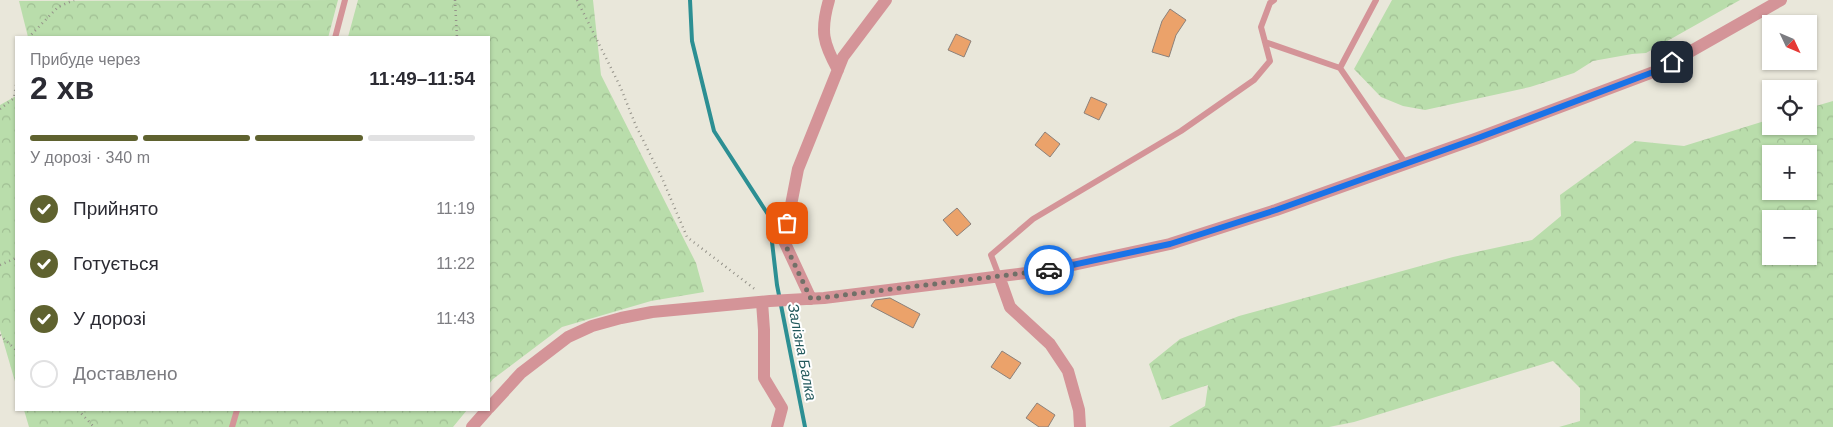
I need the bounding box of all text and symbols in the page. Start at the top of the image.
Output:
north arrow [1762,15,1818,70]
map controls [1762,15,1817,265]
pin [1651,41,1693,83]
icon: home [1658,48,1686,76]
text: Прибуде через [30,51,140,68]
text: 11:49–11:54 [369,68,475,89]
text: 2 хв [30,70,94,106]
button: locate [1762,80,1817,135]
button: + [1762,145,1817,200]
text: У дорозі · 340 m [30,149,150,166]
icon: check [30,195,58,223]
text: Прийнято [73,198,158,219]
text: 11:19 [436,200,475,217]
pin [766,202,808,244]
icon: bag [773,209,801,237]
button: − [1762,210,1817,265]
courier [1024,245,1074,295]
icon: check [30,250,58,278]
text: Готується [73,253,159,274]
text: 11:22 [436,255,475,272]
icon: car [1035,256,1063,284]
water label: Залізна Балка [785,302,820,402]
icon: check [30,305,58,333]
text: У дорозі [73,308,146,329]
text: 11:43 [436,310,475,327]
text: Доставлено [73,363,178,384]

